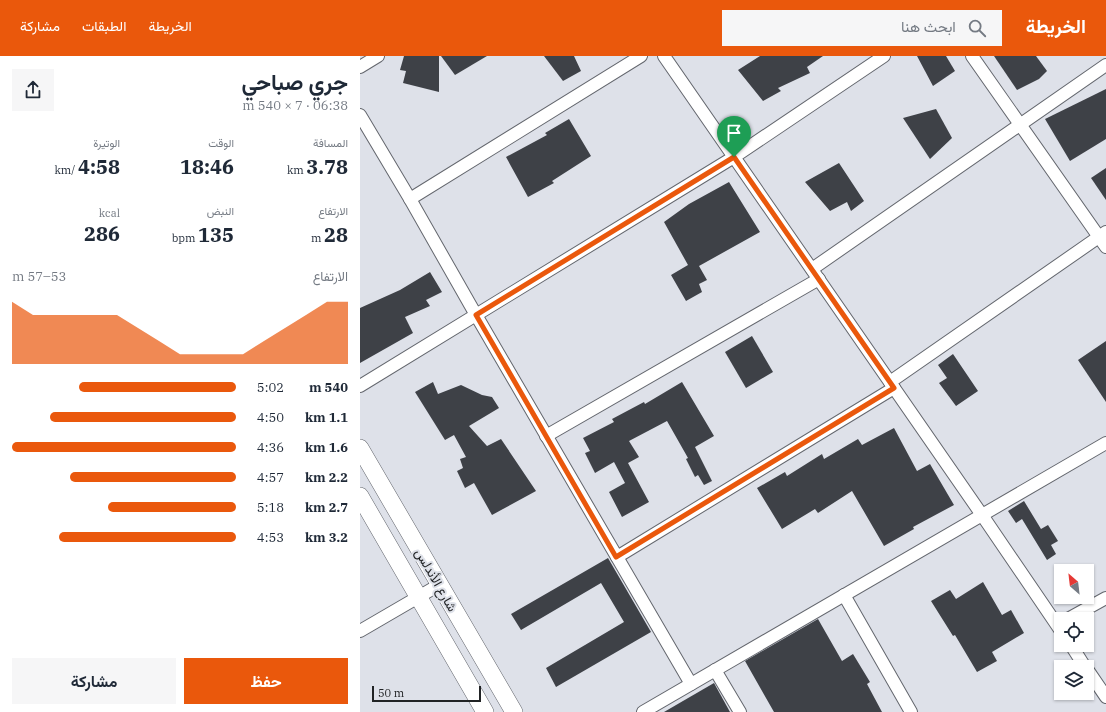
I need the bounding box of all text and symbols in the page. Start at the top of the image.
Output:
search box [722,10,1002,46]
text: الخريطة [1026,14,1086,38]
text: مشاركة [20,17,60,35]
text: الطبقات [82,17,126,35]
text: الخريطة [148,17,192,35]
text: ابحث هنا [901,17,956,36]
icon: search [966,17,988,39]
text: جري صباحي [242,67,348,96]
button: share [12,69,54,111]
text: 06:38 · 7 × 540 m [242,97,348,114]
pin [717,116,751,157]
icon: arrive [723,122,745,144]
text: الوتيرة [93,136,120,150]
text: الوقت [208,136,234,150]
text: المسافة [313,136,348,150]
text: 4:58 [78,153,120,180]
text: 18:46 [180,153,234,180]
text: 3.78 [306,153,348,180]
text: /km [54,163,78,177]
text: km [287,163,306,177]
text: النبض [207,204,234,218]
text: الارتفاع [318,204,348,218]
text: kcal [99,206,120,220]
text: 286 [84,220,120,247]
text: 135 [198,221,234,248]
text: 28 [324,221,348,248]
text: bpm [172,231,198,245]
text: m [311,231,324,245]
text: 53–57 m [12,268,66,285]
text: الارتفاع [313,268,348,285]
text: 5:02 [257,379,284,396]
text: 540 m [309,379,348,396]
text: 4:50 [257,409,284,426]
text: 1.1 km [305,409,348,426]
text: 4:36 [257,439,284,456]
text: 1.6 km [305,439,348,456]
text: 4:57 [257,469,284,486]
text: 2.2 km [305,469,348,486]
text: 5:18 [257,499,284,516]
text: 2.7 km [305,499,348,516]
text: 4:53 [257,529,284,546]
text: 3.2 km [305,529,348,546]
street label: شارع الأندلس [410,545,461,615]
north arrow [1054,564,1094,604]
map controls [1054,564,1094,700]
button: locate [1054,612,1094,652]
button: مشاركة [12,658,176,704]
button: حفظ [184,658,348,704]
button: layers [1054,660,1094,700]
scale bar [372,684,481,703]
text: 50 m [378,686,404,700]

